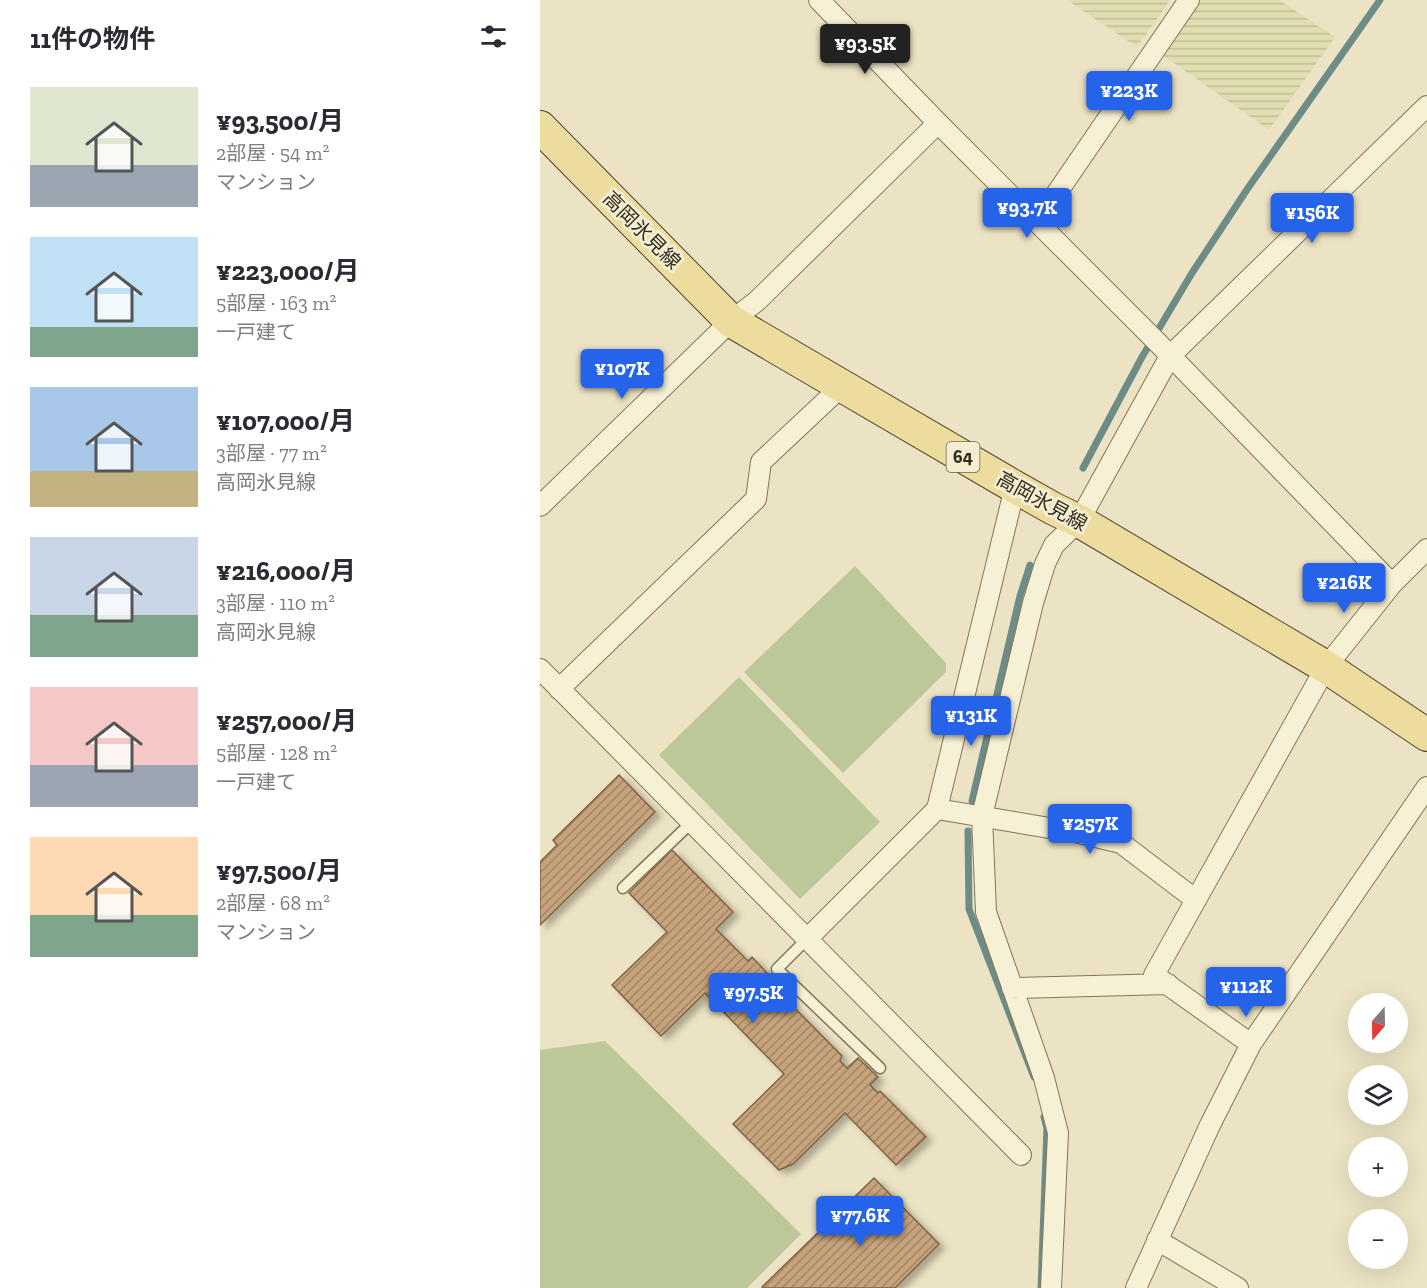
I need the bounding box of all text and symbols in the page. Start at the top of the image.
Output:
icon: filters [477,20,510,53]
text: 11件の物件 [30,23,155,55]
pin: ¥93.5K [816,24,914,75]
text: ¥93.5K [834,31,896,55]
pin: ¥223K [1087,71,1171,122]
text: ¥223K [1100,78,1158,102]
text: ¥93,500/月 [216,105,344,137]
icon: home [78,111,150,183]
text: 2部屋 · 54 m² [216,141,330,165]
text: マンション [216,170,316,194]
street label: 高岡氷見線 [598,186,686,274]
pin: ¥93.7K [978,188,1076,239]
pin: ¥156K [1270,193,1354,244]
text: ¥93.7K [997,195,1057,219]
text: ¥156K [1285,200,1339,224]
text: ¥223,000/月 [216,255,359,287]
icon: home [78,261,150,333]
text: 5部屋 · 163 m² [216,291,337,315]
text: 一戸建て [216,320,296,344]
pin: ¥107K [580,349,664,400]
text: ¥107K [595,356,649,380]
text: ¥107,000/月 [216,405,355,437]
icon: home [78,411,150,483]
text: 3部屋 · 77 m² [216,441,327,465]
road number: 64 [946,442,980,472]
street label: 高岡氷見線 [992,466,1092,536]
text: 高岡氷見線 [216,470,316,494]
text: ¥216,000/月 [216,555,356,587]
icon: home [78,561,150,633]
pin: ¥216K [1302,563,1386,614]
text: ¥216K [1317,570,1371,594]
text: 3部屋 · 110 m² [216,591,335,615]
text: 高岡氷見線 [216,620,316,644]
pin: ¥131K [929,696,1013,747]
text: ¥131K [945,703,997,727]
text: ¥257,000/月 [216,705,357,737]
icon: home [78,711,150,783]
text: 5部屋 · 128 m² [216,741,337,765]
text: 一戸建て [216,770,296,794]
pin: ¥257K [1048,804,1132,855]
text: ¥257K [1062,811,1118,835]
text: ¥97,500/月 [216,855,342,887]
icon: home [78,861,150,933]
text: 2部屋 · 68 m² [216,891,330,915]
text: マンション [216,920,316,944]
pin: ¥112K [1204,967,1288,1018]
pin: ¥97.5K [704,973,802,1024]
text: ¥112K [1220,974,1272,998]
text: ¥97.5K [723,980,783,1004]
north arrow [1348,993,1408,1053]
map controls [1348,993,1408,1269]
button: layers [1348,1065,1408,1125]
button: + [1348,1137,1408,1197]
pin: ¥77.6K [811,1196,909,1247]
text: ¥77.6K [830,1203,890,1227]
button: − [1348,1209,1408,1269]

